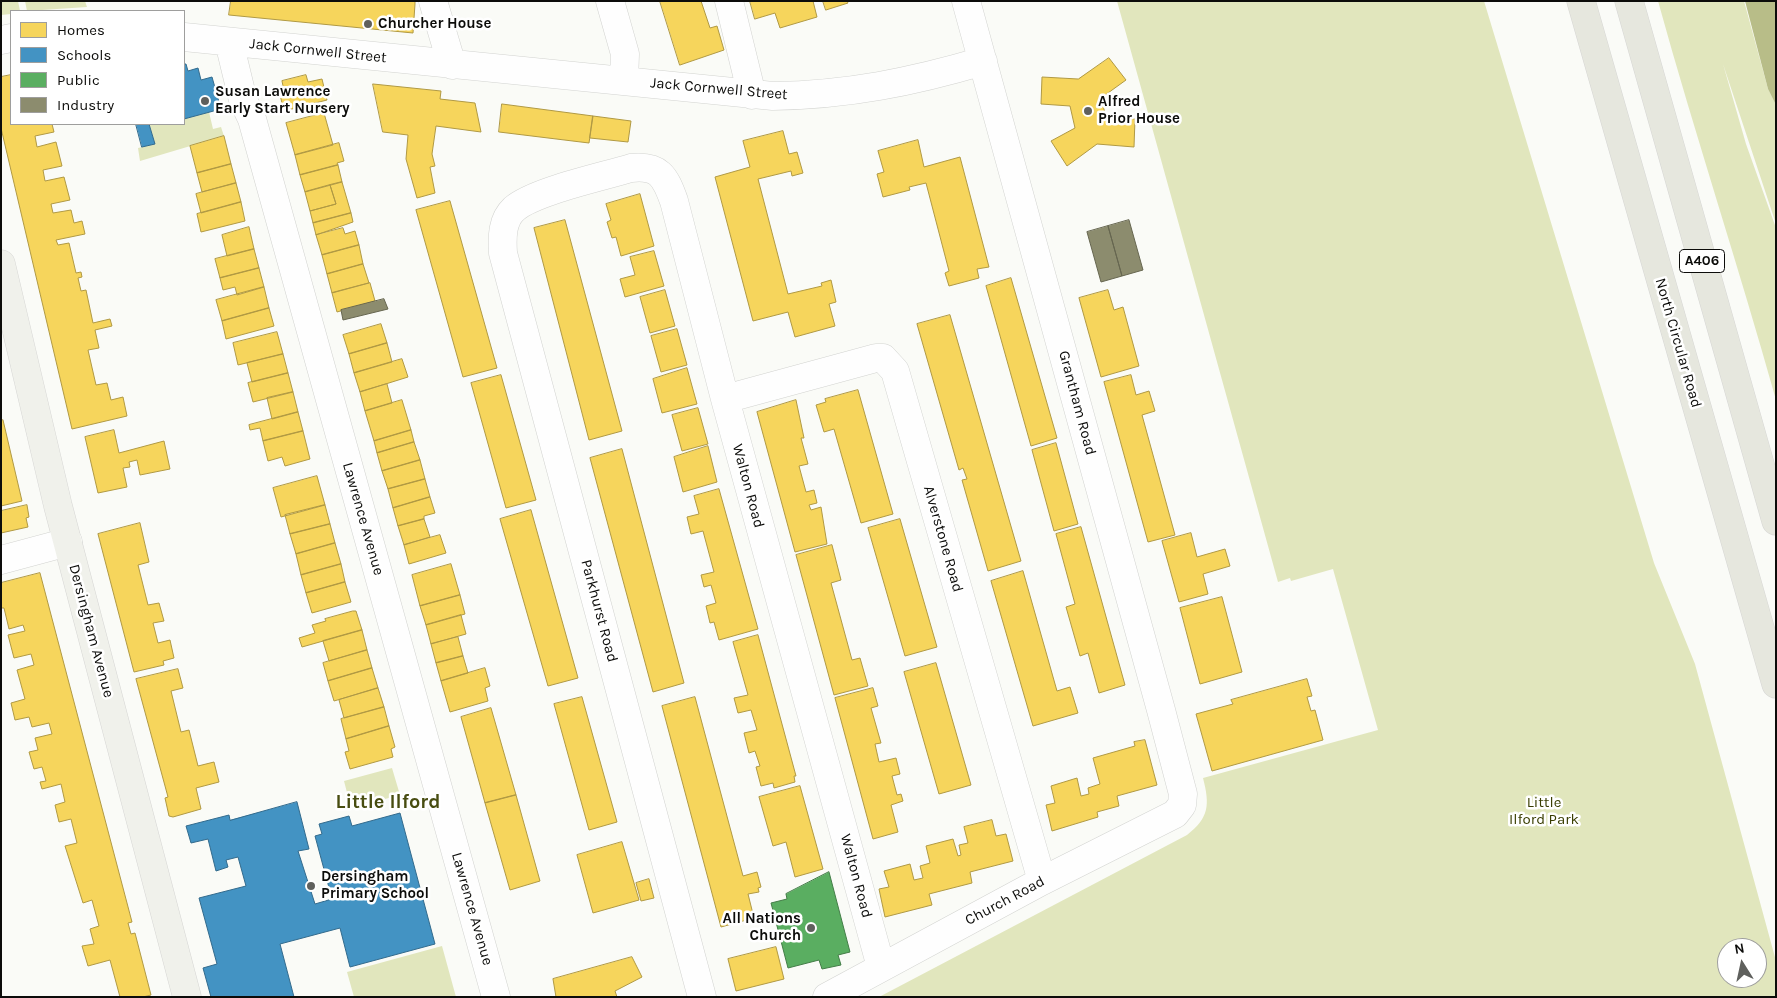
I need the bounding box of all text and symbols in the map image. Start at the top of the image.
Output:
legend [10,10,185,125]
place label: Churcher House [378,15,491,33]
marker: Churcher House [362,18,374,30]
text: Homes [57,21,105,39]
street label: Jack Cornwell Street [249,35,387,67]
text: Schools [57,46,111,64]
text: Public [57,71,100,89]
street label: Jack Cornwell Street [650,74,788,104]
place label: Susan Lawrence Early Start Nursery [215,83,350,118]
place label: Alfred Prior House [1098,93,1180,128]
marker: Susan Lawrence Early Start Nursery [199,95,211,107]
text: Industry [57,96,114,114]
marker: Alfred Prior House [1082,105,1094,117]
road number: A406 [1680,250,1724,272]
street label: North Circular Road [1651,276,1705,410]
street label: Grantham Road [1054,349,1100,457]
street label: Walton Road [728,442,768,530]
street label: Lawrence Avenue [338,460,388,578]
street label: Alverstone Road [919,484,967,594]
street label: Parkhurst Road [577,558,621,664]
street label: Dersingham Avenue [65,562,117,700]
district label: Little Ilford [336,790,440,814]
park label: Little Ilford Park [1509,794,1579,829]
street label: Walton Road [836,832,876,920]
street label: Lawrence Avenue [447,850,497,968]
place label: Dersingham Primary School [321,868,429,903]
street label: Church Road [962,872,1048,930]
marker: Dersingham Primary School [305,880,317,892]
place label: All Nations Church [723,910,801,945]
marker: All Nations Church [805,922,817,934]
north arrow [1717,938,1767,988]
text: N [1733,939,1746,958]

